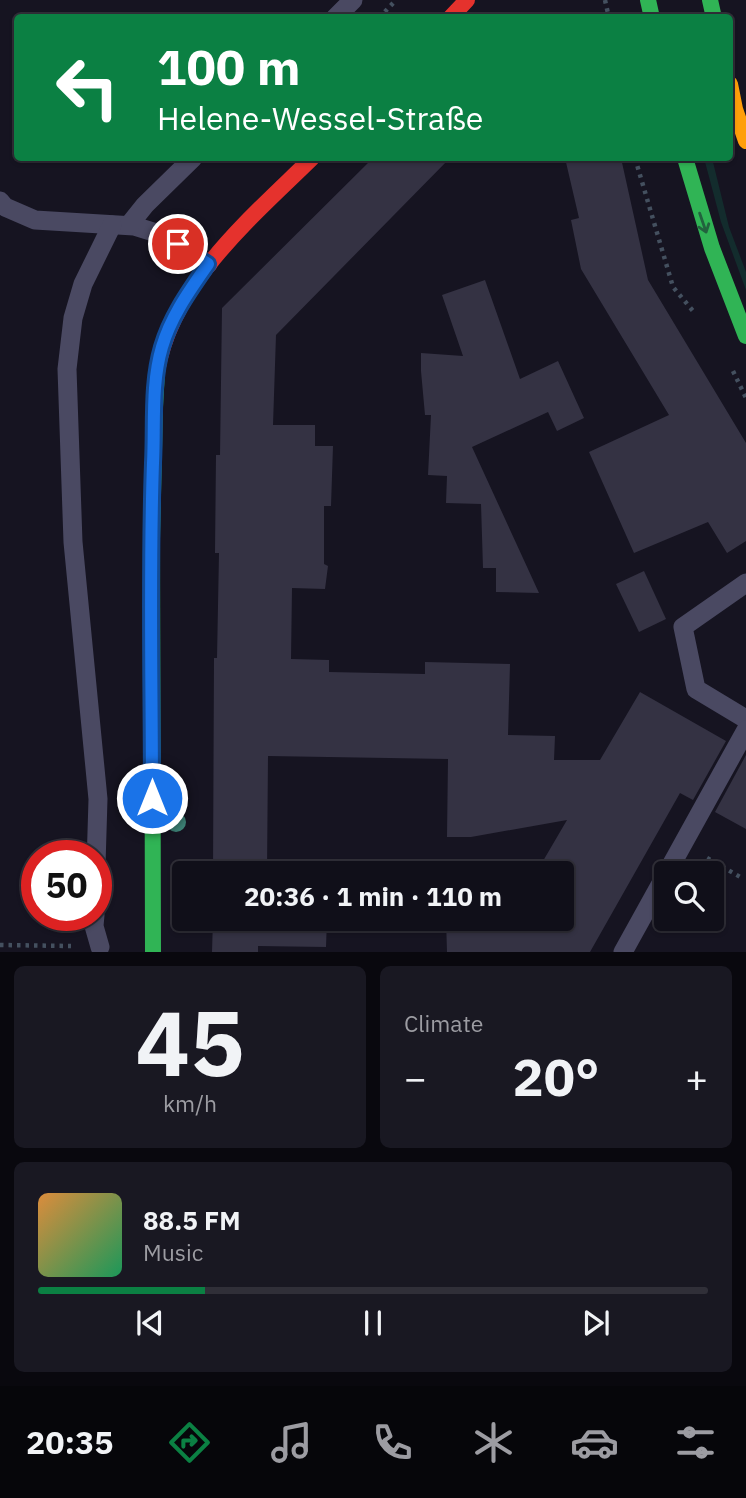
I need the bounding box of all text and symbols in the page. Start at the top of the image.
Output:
text: 100 m [157,35,301,98]
icon: left [42,42,133,133]
text: Helene-Wessel-Straße [157,97,483,139]
one-way arrow [698,212,710,234]
pin [148,214,208,274]
icon: arrive [159,225,197,263]
position arrow [115,761,189,835]
speed limit sign: 50 [21,840,112,931]
map controls [654,861,724,931]
button: search [654,861,724,931]
text: 20:36 · 1 min · 110 m [244,879,502,913]
text: 45 [135,983,245,1101]
text: Climate [404,1008,483,1038]
text: 20° [513,1043,599,1110]
text: − [404,1053,427,1102]
text: + [685,1053,708,1102]
text: km/h [163,1088,217,1118]
text: 88.5 FM [143,1203,241,1237]
text: Music [143,1237,203,1267]
icon: previous [131,1304,169,1342]
icon: pause [354,1304,392,1342]
icon: next [577,1304,615,1342]
icon: directions [165,1418,214,1467]
icon: music [267,1418,316,1467]
icon: phone [368,1418,417,1467]
icon: climate [469,1418,518,1467]
icon: car [570,1418,619,1467]
icon: filters [671,1418,720,1467]
text: 20:35 [26,1421,113,1463]

